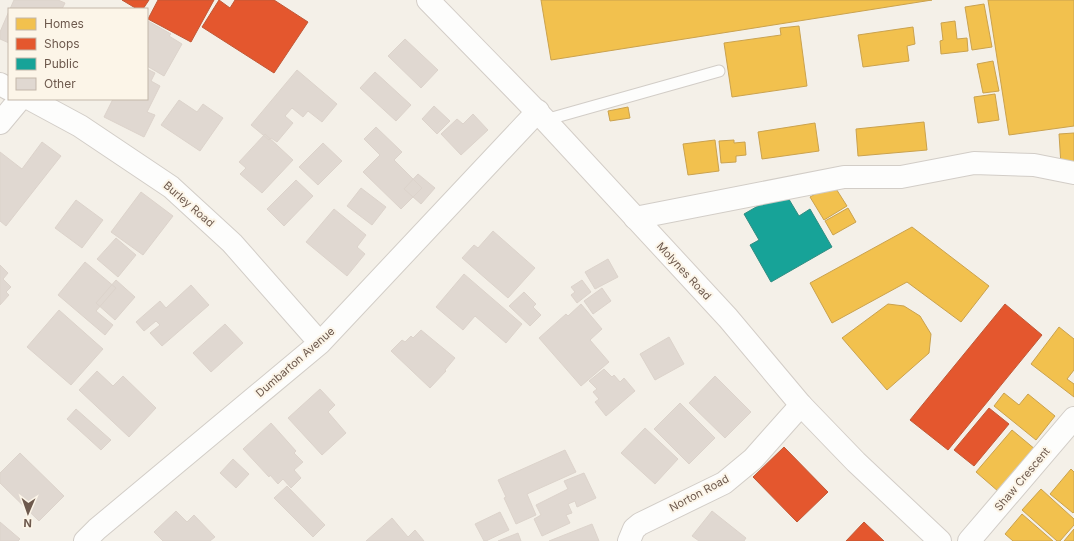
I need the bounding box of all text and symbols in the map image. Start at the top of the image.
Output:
legend [8,8,148,100]
text: Homes [44,16,84,31]
text: Shops [44,36,80,51]
text: Public [44,56,79,71]
text: Other [44,76,76,91]
street label: Burley Road [161,178,217,230]
street label: Molynes Road [654,239,714,303]
street label: Dumbarton Avenue [253,324,337,400]
street label: Shaw Crescent [991,444,1053,514]
street label: Norton Road [667,471,731,515]
north arrow [8,493,48,533]
text: N [23,516,32,530]

